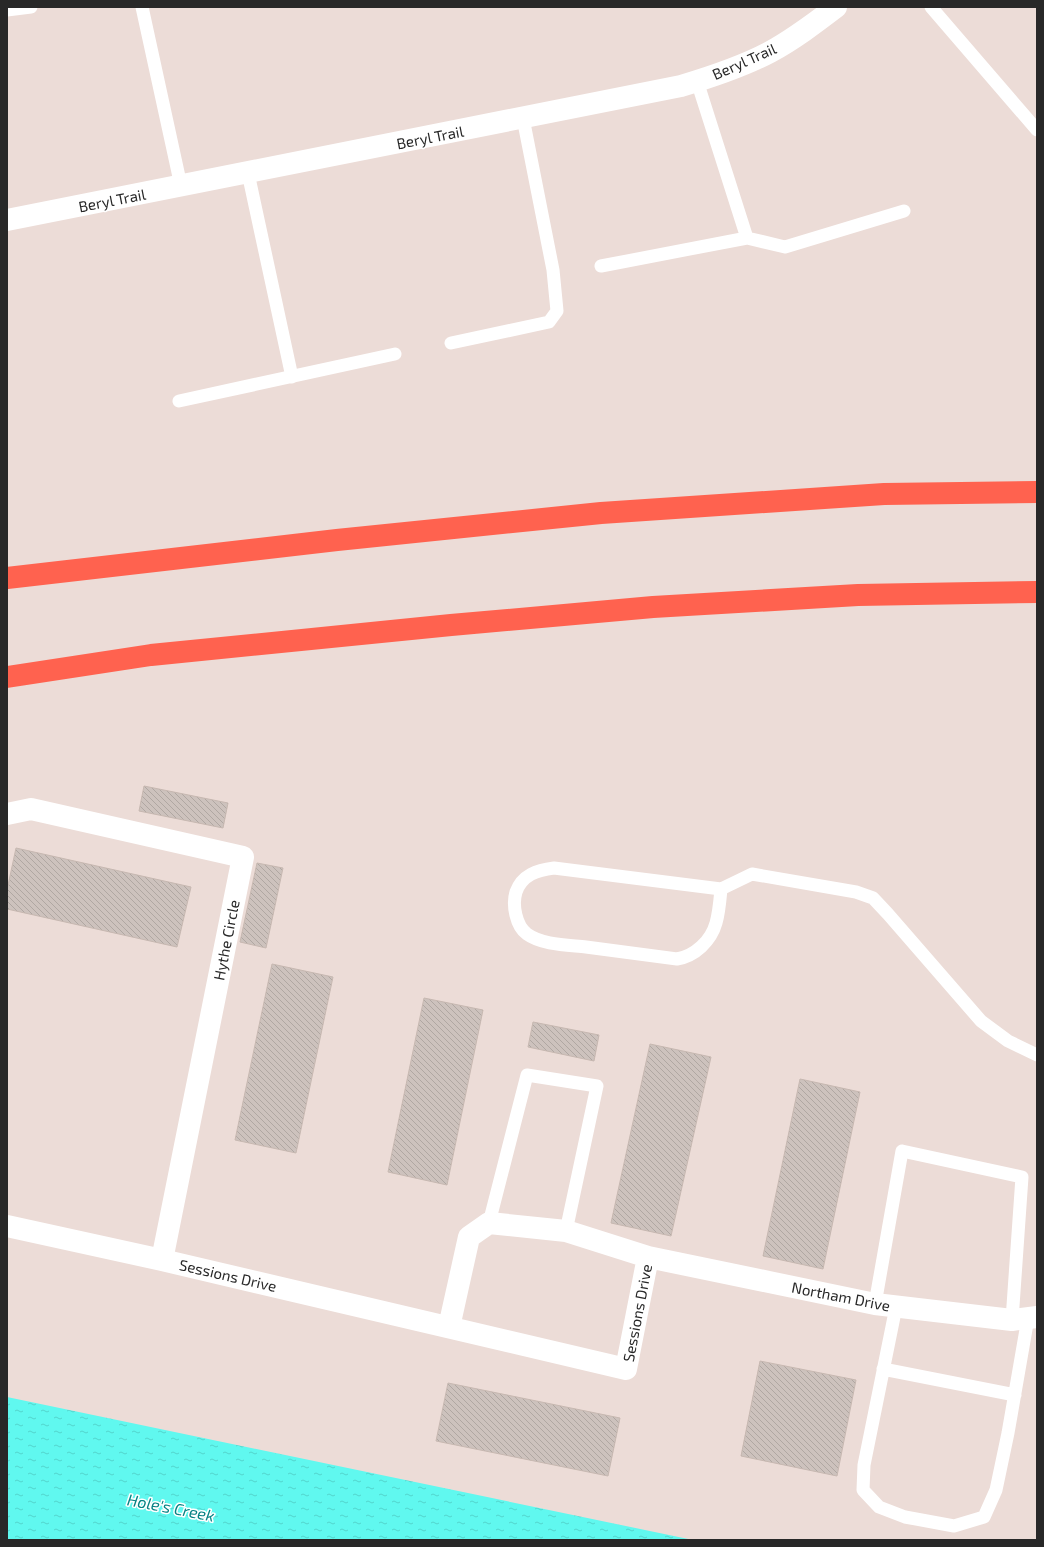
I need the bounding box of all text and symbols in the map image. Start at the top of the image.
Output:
street label: Beryl Trail [709,39,779,83]
street label: Beryl Trail [395,122,466,152]
street label: Beryl Trail [77,185,148,215]
street label: Hythe Circle [209,898,243,982]
street label: Sessions Drive [178,1255,278,1295]
street label: Sessions Drive [619,1263,655,1363]
street label: Northam Drive [790,1278,892,1314]
water label: Hole's Creek [126,1489,216,1525]

